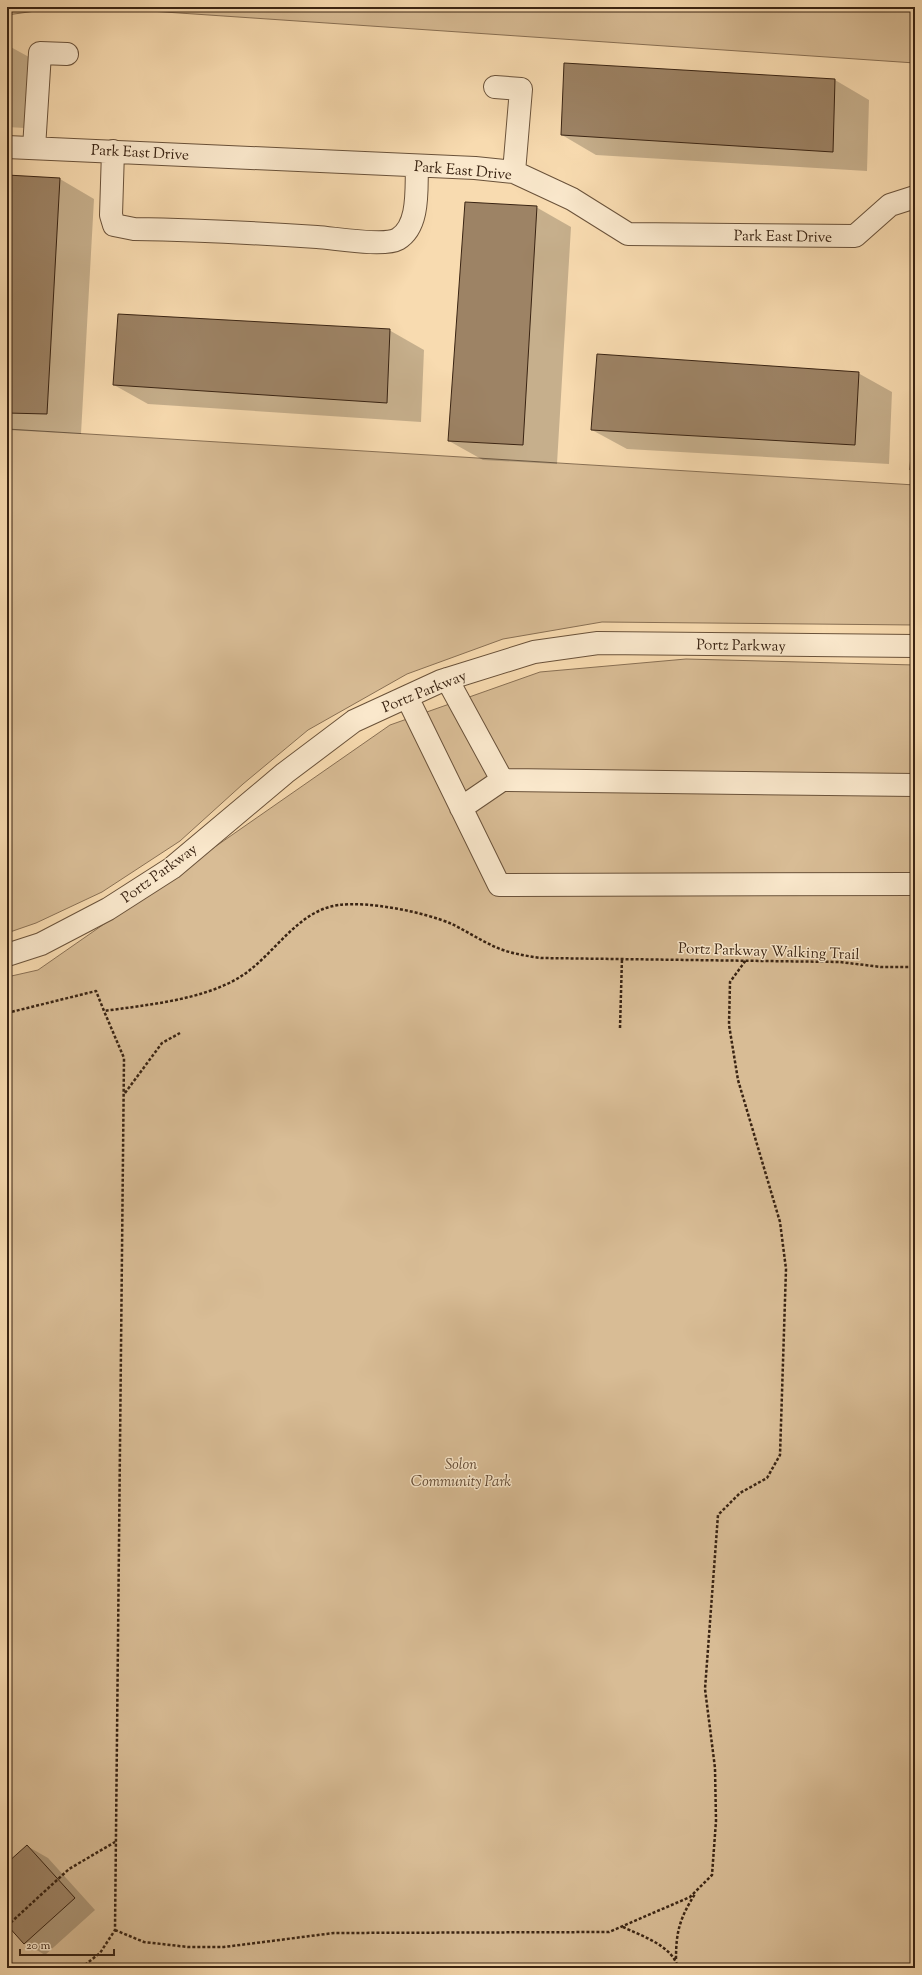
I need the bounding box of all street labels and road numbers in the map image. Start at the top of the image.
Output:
street label: Park East Drive [90,140,189,167]
street label: Park East Drive [413,157,513,186]
street label: Park East Drive [734,226,832,249]
street label: Portz Parkway [696,635,786,658]
street label: Portz Parkway [379,666,470,719]
street label: Portz Parkway [118,839,203,909]
street label: Portz Parkway Walking Trail [678,939,860,966]

